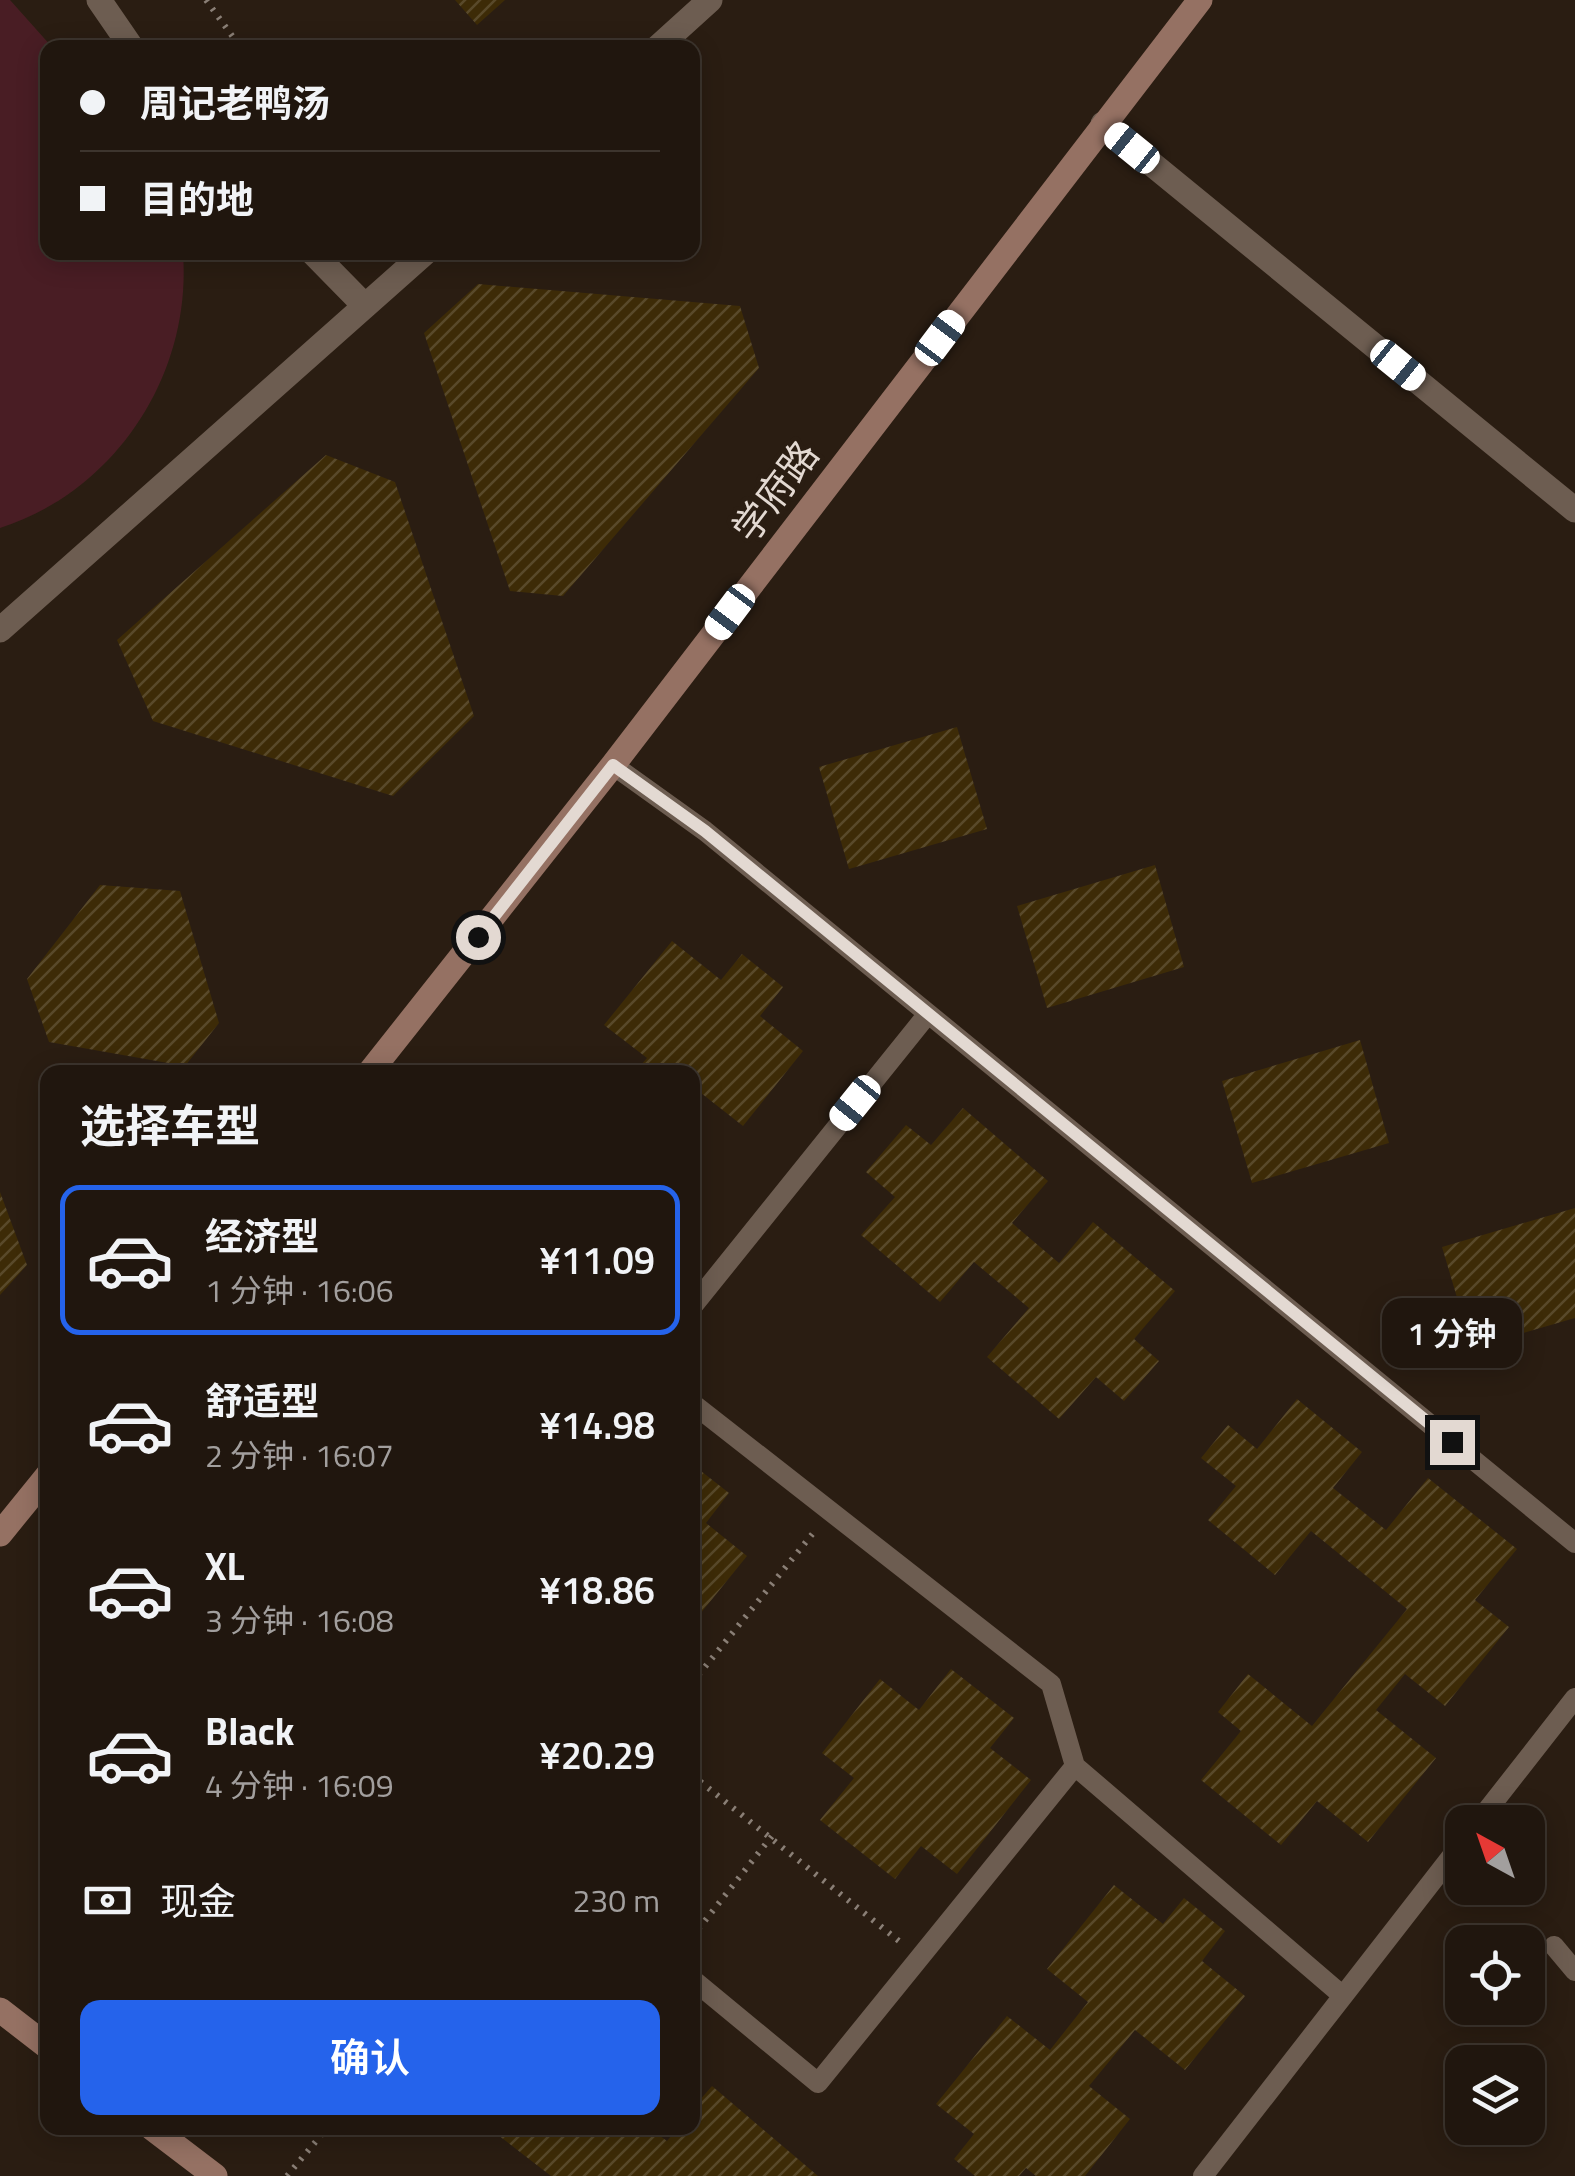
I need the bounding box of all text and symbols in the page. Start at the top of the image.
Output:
text: 周记老鸭汤 [140,74,330,132]
car [1099,117,1165,179]
text: 目的地 [140,170,254,228]
car [910,305,970,371]
car [1365,334,1431,396]
street label: 学府路 [718,428,832,554]
car [700,579,760,645]
route start [456,915,501,960]
car [824,1070,886,1136]
text: 选择车型 [80,1091,260,1159]
text: 经济型 [205,1207,319,1265]
icon: car [85,1215,175,1305]
text: ¥11.09 [540,1231,655,1289]
text: 1 分钟 · 16:06 [205,1266,394,1314]
callout: 1 分钟 [1382,1297,1522,1367]
text: 1 分钟 [1408,1309,1496,1357]
text: 舒适型 [205,1372,319,1430]
icon: car [85,1380,175,1470]
text: ¥14.98 [540,1396,655,1454]
route end [1430,1420,1475,1465]
text: 2 分钟 · 16:07 [205,1431,394,1479]
text: XL [205,1537,245,1595]
icon: car [85,1545,175,1635]
text: ¥18.86 [540,1561,655,1619]
text: 3 分钟 · 16:08 [205,1596,394,1644]
text: Black [205,1702,294,1760]
icon: car [85,1710,175,1800]
text: ¥20.29 [540,1726,655,1784]
text: 4 分钟 · 16:09 [205,1761,394,1809]
north arrow [1445,1805,1545,1905]
map controls [1445,1805,1545,2145]
text: 现金 [160,1872,236,1930]
icon: cash [80,1873,135,1928]
text: 230 m [572,1876,660,1924]
button: locate [1445,1925,1545,2025]
button: 确认 [80,2000,660,2115]
button: layers [1445,2045,1545,2145]

